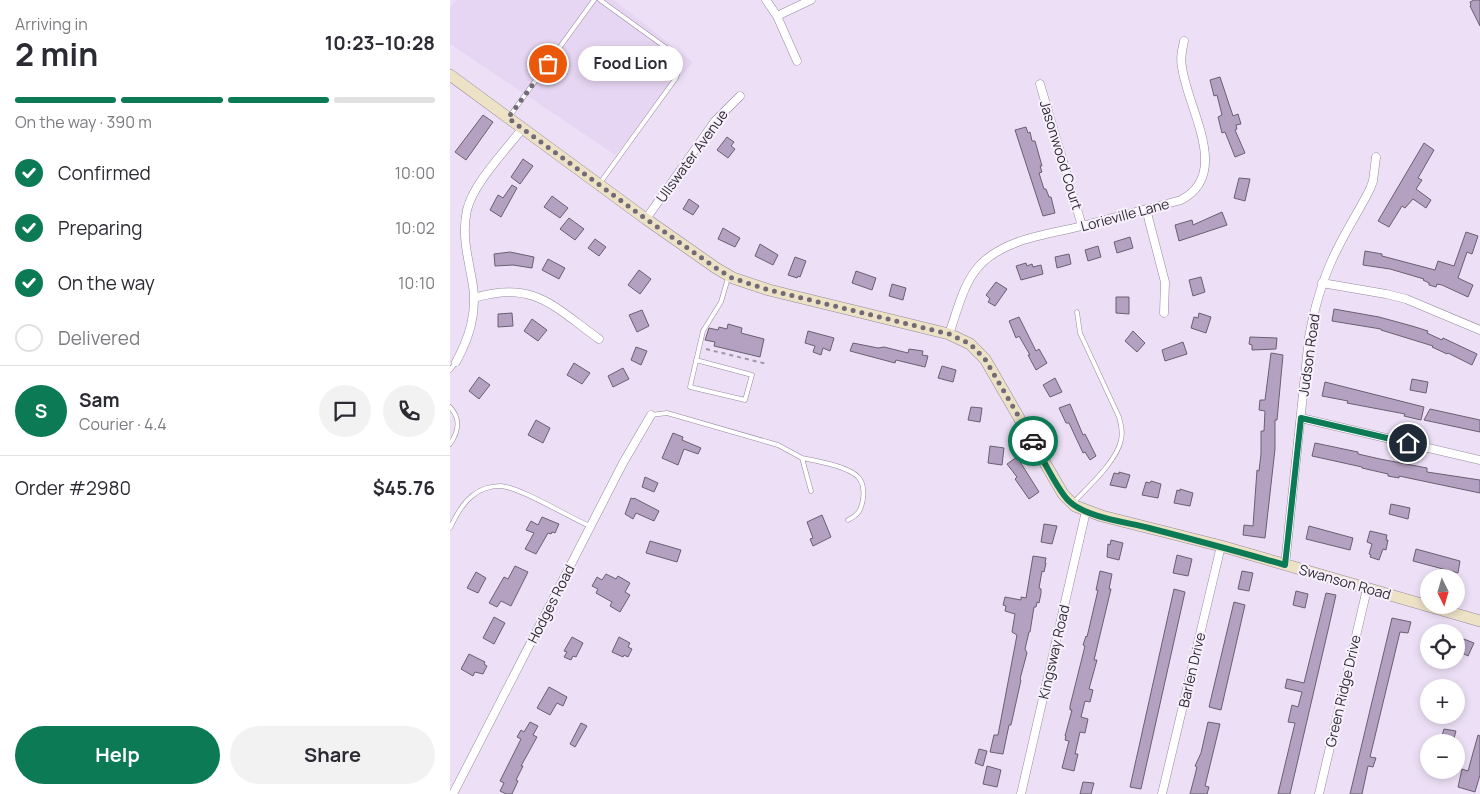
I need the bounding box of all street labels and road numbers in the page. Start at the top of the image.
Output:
street label: Jasonwood Court [1036,98,1087,212]
street label: Ullswater Avenue [651,105,732,206]
street label: Lorieville Lane [1078,194,1171,235]
street label: Judson Road [1293,312,1324,397]
street label: Swanson Road [1297,559,1393,604]
street label: Hodges Road [523,561,579,646]
street label: Kingsway Road [1033,603,1074,701]
street label: Barlen Drive [1174,630,1209,709]
street label: Green Ridge Drive [1320,633,1365,749]

